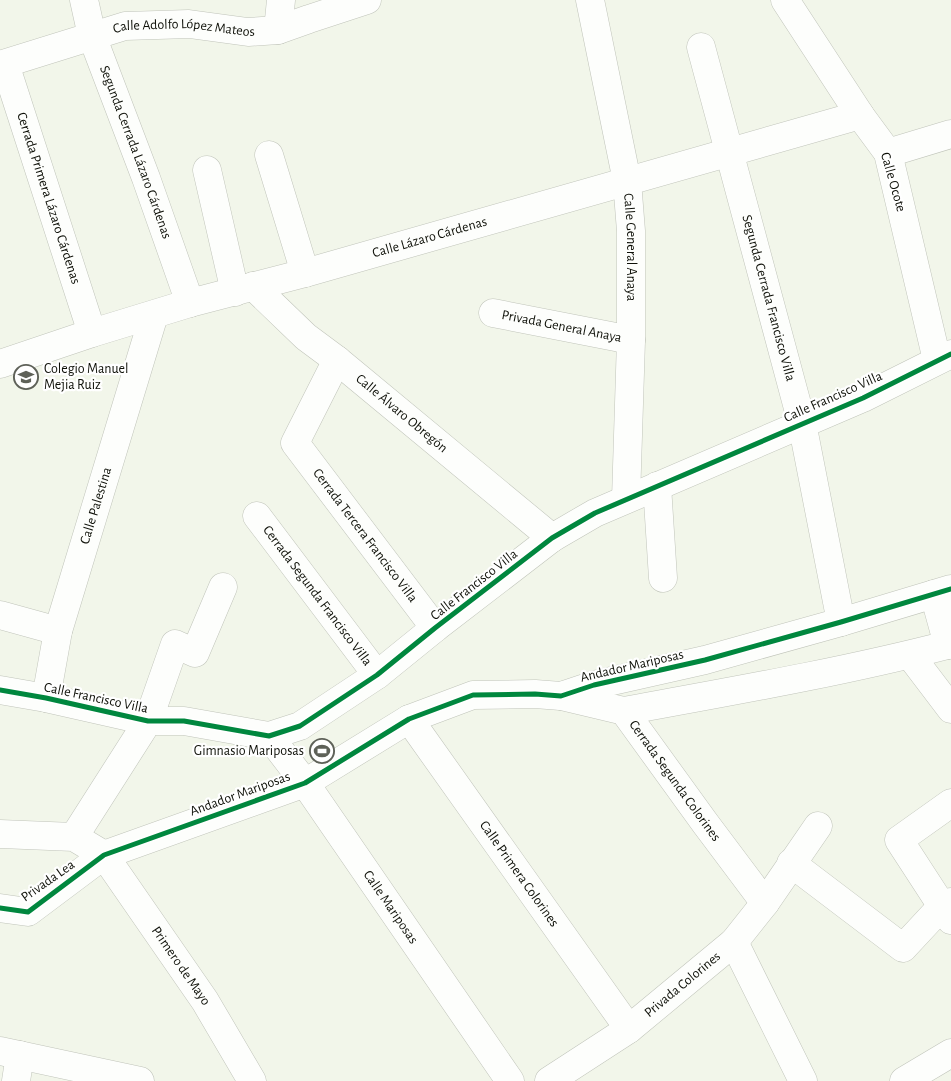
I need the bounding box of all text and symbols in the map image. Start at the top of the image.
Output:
street label: Calle Adolfo López Mateos [111,17,255,39]
street label: Segunda Cerrada Lázaro Cárdenas [97,64,174,241]
street label: Cerrada Primera Lázaro Cárdenas [14,111,83,286]
street label: Calle Ocote [878,151,908,213]
street label: Calle General Anaya [621,193,638,302]
street label: Segunda Cerrada Francisco Villa [739,213,798,383]
street label: Calle Lázaro Cárdenas [371,215,488,260]
street label: Privada General Anaya [501,308,623,345]
place label: Colegio Manuel Mejia Ruiz [44,362,129,392]
school or university icon: Colegio Manuel Mejia Ruiz [13,364,39,390]
street label: Calle Francisco Villa [782,369,885,425]
street label: Calle Álvaro Obregón [353,372,450,455]
street label: Calle Palestina [78,465,114,546]
street label: Cerrada Tercera Francisco Villa [310,466,420,605]
street label: Cerrada Segunda Francisco Villa [260,523,375,669]
street label: Calle Francisco Villa [428,546,521,623]
street label: Andador Mariposas [579,647,685,685]
street label: Calle Francisco Villa [43,680,150,716]
street label: Cerrada Segunda Colorines [626,718,723,844]
sports icon: Gimnasio Mariposas [309,738,335,764]
place label: Gimnasio Mariposas [194,744,304,758]
street label: Andador Mariposas [188,769,292,819]
street label: Calle Primera Colorines [477,818,561,929]
street label: Privada Lea [19,857,78,904]
street label: Calle Mariposas [360,868,420,946]
street label: Primero de Mayo [149,924,213,1008]
street label: Privada Colorines [642,949,723,1020]

